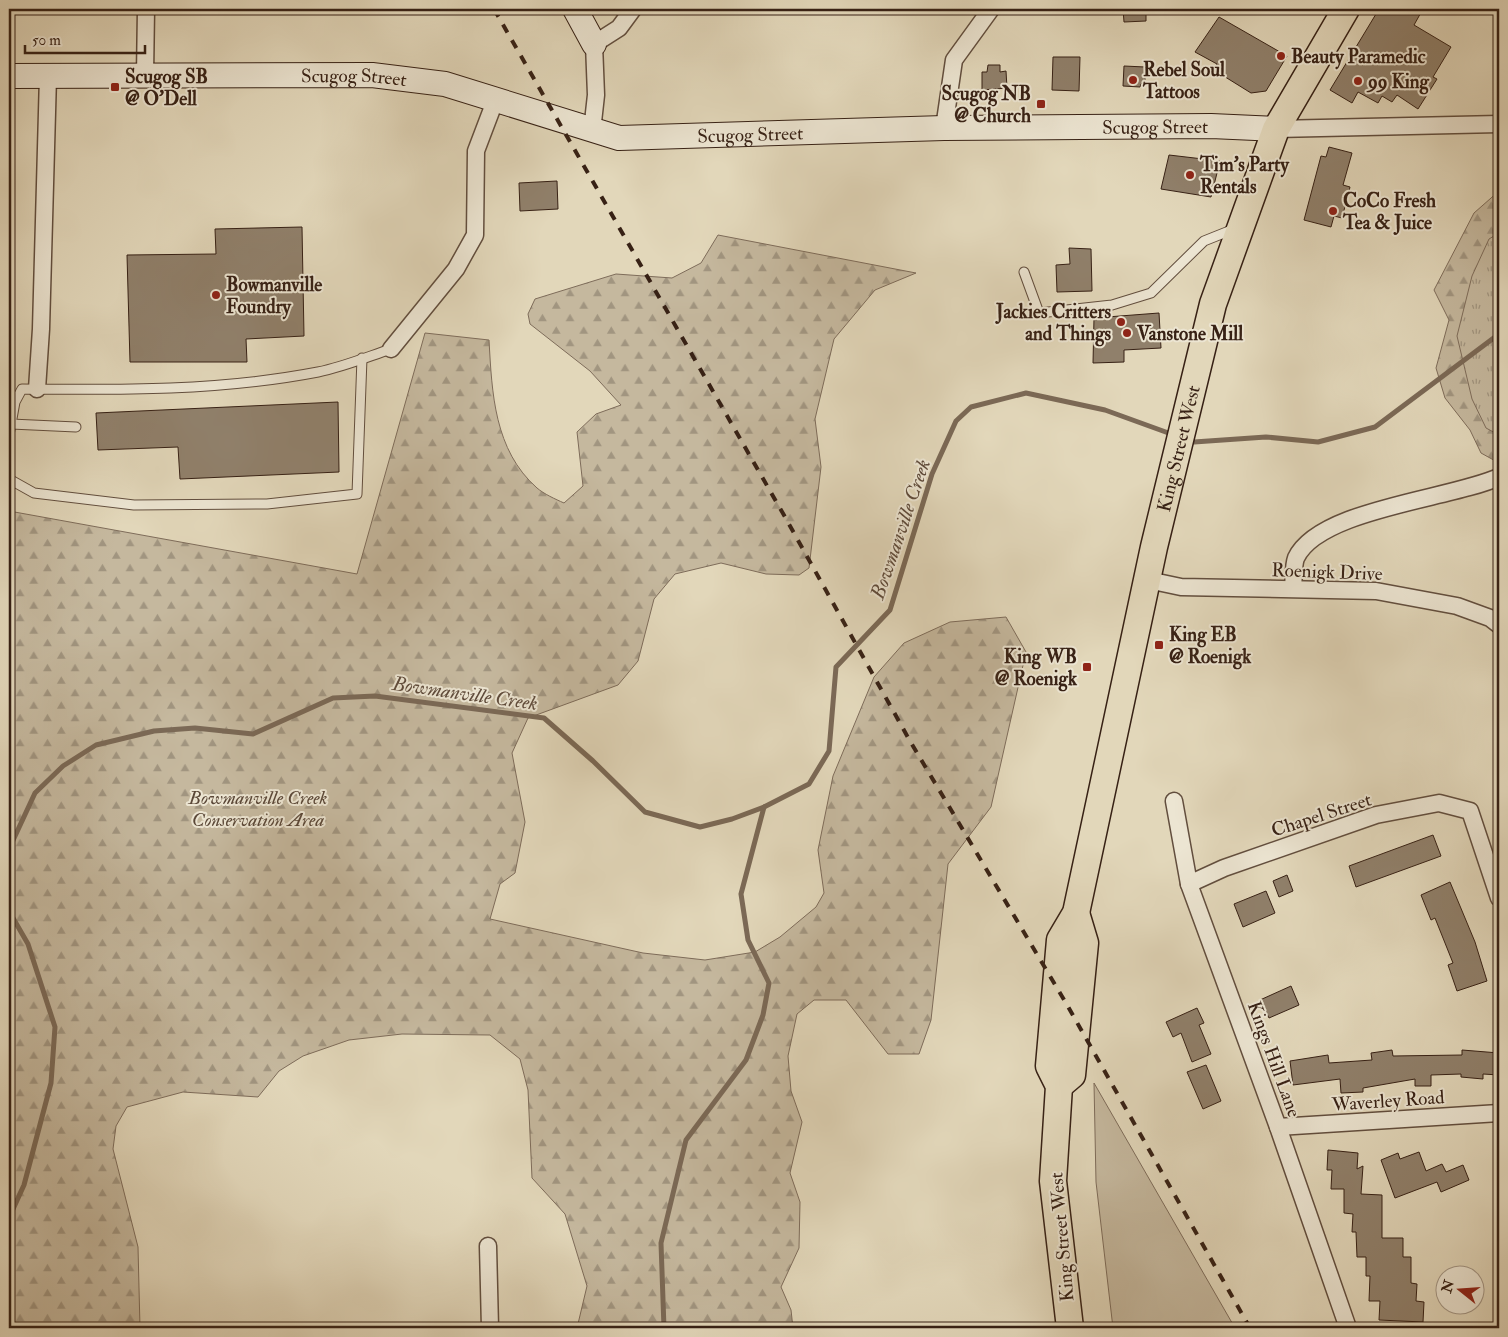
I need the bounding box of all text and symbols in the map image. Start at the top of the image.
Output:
scale bar [25,22,145,54]
text: 50 m [32,31,61,50]
place label: Beauty Paramedic [1291,45,1426,70]
marker: Beauty Paramedic [1275,50,1287,62]
place label: Rebel Soul Tattoos [1142,58,1225,104]
street label: Scugog Street [301,64,408,92]
place label: Scugog SB @ O'Dell [125,65,208,111]
place label: 99 King [1366,70,1430,95]
marker: Rebel Soul Tattoos [1127,74,1139,86]
marker: 99 King [1352,75,1364,87]
marker: Scugog SB @ O'Dell [109,81,121,93]
place label: Scugog NB @ Church [942,82,1031,128]
marker: Scugog NB @ Church [1035,98,1047,110]
street label: Scugog Street [1102,115,1208,140]
street label: Scugog Street [697,121,803,149]
place label: Tim's Party Rentals [1199,153,1289,199]
marker: Tim's Party Rentals [1184,169,1196,181]
place label: CoCo Fresh Tea & Juice [1342,189,1436,235]
marker: CoCo Fresh Tea & Juice [1327,205,1339,217]
place label: Bowmanville Foundry [226,273,322,320]
marker: Bowmanville Foundry [210,289,222,301]
place label: Jackies Critters and Things [995,300,1111,347]
marker: Jackies Critters and Things [1115,316,1127,328]
place label: Vanstone Mill [1136,322,1243,346]
marker: Vanstone Mill [1121,327,1133,339]
street label: King Street West [1152,383,1206,515]
water label: Bowmanville Creek [865,456,936,603]
street label: Roenigk Drive [1271,558,1383,586]
place label: King EB @ Roenigk [1169,623,1252,670]
marker: King EB @ Roenigk [1153,639,1165,651]
place label: King WB @ Roenigk [995,645,1078,692]
marker: King WB @ Roenigk [1081,661,1093,673]
water label: Bowmanville Creek [390,671,539,716]
park label: Bowmanville Creek Conservation Area [188,786,328,832]
street label: Chapel Street [1268,787,1375,843]
street label: Kings Hill Lane [1242,998,1306,1121]
street label: Waverley Road [1330,1085,1446,1117]
street label: King Street West [1044,1171,1080,1302]
north arrow [1436,1264,1486,1314]
text: N [1438,1277,1458,1296]

